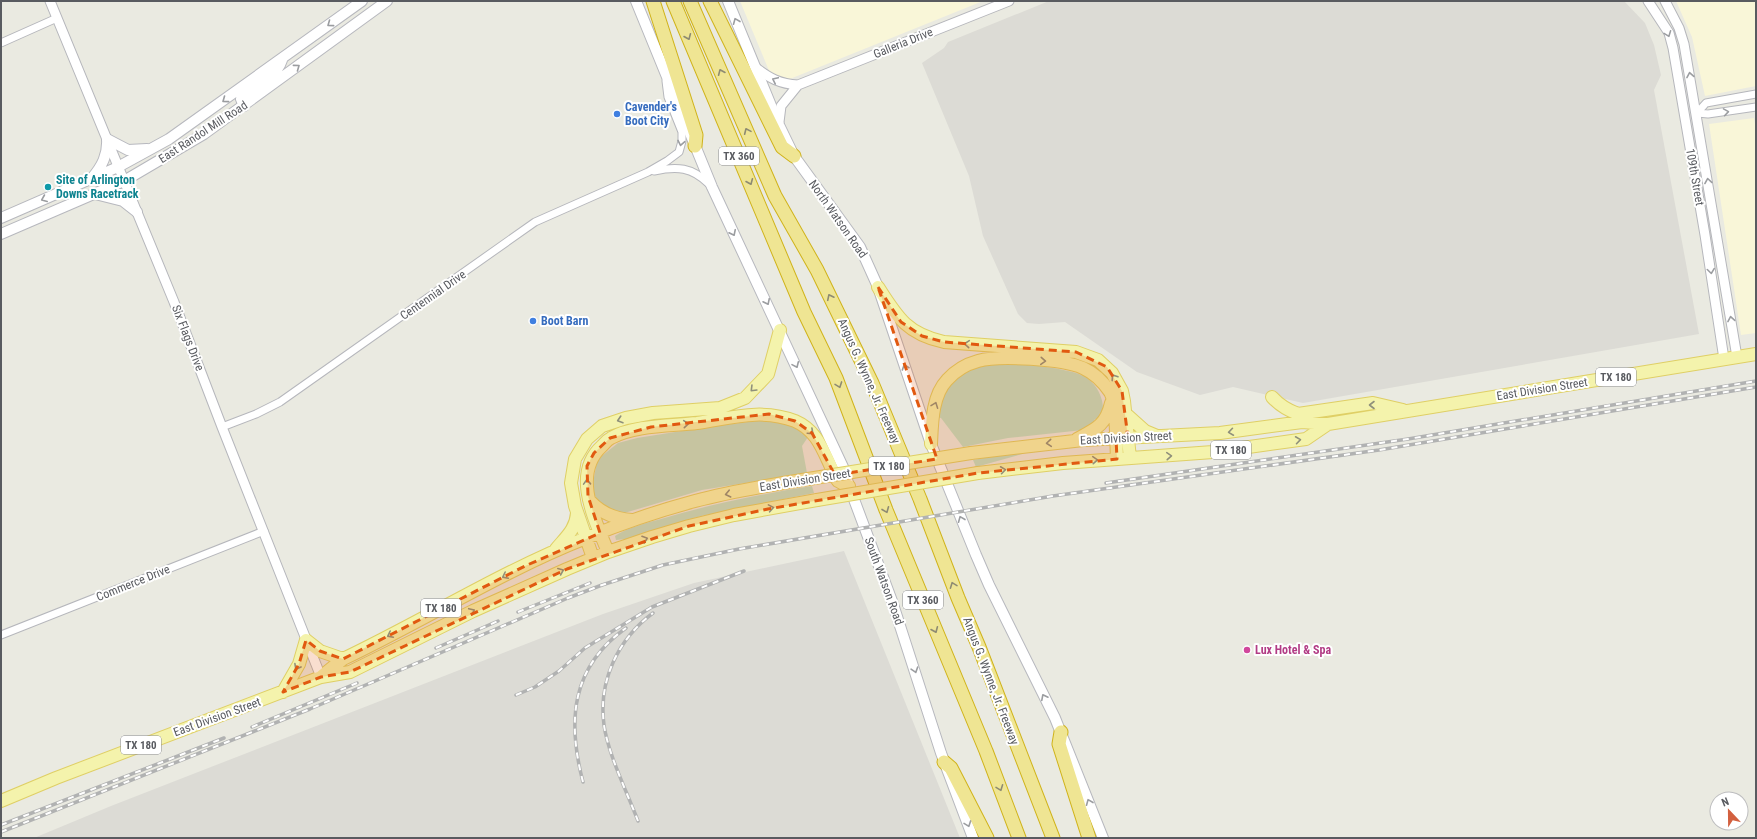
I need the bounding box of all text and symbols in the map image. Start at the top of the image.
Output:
one-way arrow [733,18,741,25]
one-way arrow [327,19,334,27]
street label: Galleria Drive [871,25,935,61]
one-way arrow [1664,31,1672,38]
one-way arrow [684,33,692,40]
one-way arrow [292,65,299,72]
one-way arrow [718,69,726,76]
one-way arrow [1686,72,1695,78]
one-way arrow [772,77,779,85]
one-way arrow [222,95,229,102]
street label: East Randol Mill Road [156,98,250,166]
place label: Cavender's Boot City [625,100,678,128]
one-way arrow [1723,108,1730,116]
marker: Cavender's Boot City [612,109,622,119]
one-way arrow [744,128,752,135]
one-way arrow [677,139,686,146]
road number: TX 360 [719,147,759,165]
street label: 109th Street [1683,147,1707,207]
place label: Site of Arlington Downs Racetrack [56,173,139,201]
street label: North Watson Road [806,177,870,261]
one-way arrow [745,178,753,186]
one-way arrow [1704,178,1713,184]
marker: Site of Arlington Downs Racetrack [43,182,53,192]
one-way arrow [41,195,48,203]
one-way arrow [728,229,736,236]
street label: Centennial Drive [397,267,469,323]
one-way arrow [1706,268,1715,274]
one-way arrow [827,294,835,301]
one-way arrow [762,298,770,306]
street label: Six Flags Drive [169,303,207,373]
place label: Boot Barn [541,314,588,328]
marker: Boot Barn [528,316,538,326]
street label: Angus G. Wynne, Jr. Freeway [835,316,903,446]
one-way arrow [1727,316,1736,322]
one-way arrow [964,340,970,349]
one-way arrow [1040,356,1046,365]
one-way arrow [791,361,799,369]
one-way arrow [901,363,910,370]
road number: TX 180 [1596,368,1636,386]
one-way arrow [1111,374,1119,381]
street label: East Division Street [1496,375,1589,403]
one-way arrow [834,381,842,388]
one-way arrow [750,384,758,392]
one-way arrow [1369,401,1375,409]
one-way arrow [930,402,938,409]
one-way arrow [616,415,623,424]
one-way arrow [683,419,689,428]
one-way arrow [1227,427,1234,436]
one-way arrow [806,428,814,435]
street label: East Division Street [1080,429,1173,447]
one-way arrow [1295,436,1301,445]
one-way arrow [1046,439,1052,448]
road number: TX 180 [1211,441,1251,459]
one-way arrow [1166,451,1172,460]
one-way arrow [1092,456,1098,465]
road number: TX 180 [869,457,909,475]
street label: East Division Street [759,466,852,494]
one-way arrow [1000,466,1007,475]
one-way arrow [583,479,591,485]
one-way arrow [725,489,732,497]
one-way arrow [768,504,774,513]
one-way arrow [881,506,889,513]
one-way arrow [958,515,966,522]
street label: South Watson Road [862,535,906,627]
one-way arrow [641,536,648,544]
street label: Commerce Drive [94,562,172,604]
one-way arrow [556,568,564,576]
one-way arrow [502,571,510,579]
one-way arrow [949,582,957,589]
road number: TX 360 [903,591,943,609]
road number: TX 180 [421,599,461,617]
one-way arrow [467,608,475,616]
street label: Angus G. Wynne, Jr. Freeway [960,615,1022,747]
one-way arrow [931,626,939,633]
one-way arrow [387,631,394,638]
place label: Lux Hotel & Spa [1255,643,1331,657]
marker: Lux Hotel & Spa [1242,645,1252,655]
one-way arrow [295,663,302,670]
one-way arrow [910,667,918,674]
one-way arrow [1042,694,1049,701]
street label: East Division Street [171,695,263,739]
road number: TX 180 [121,736,161,754]
one-way arrow [995,784,1003,791]
north arrow [1709,791,1749,831]
text: N [1720,795,1731,809]
one-way arrow [1085,798,1093,805]
one-way arrow [964,821,972,828]

